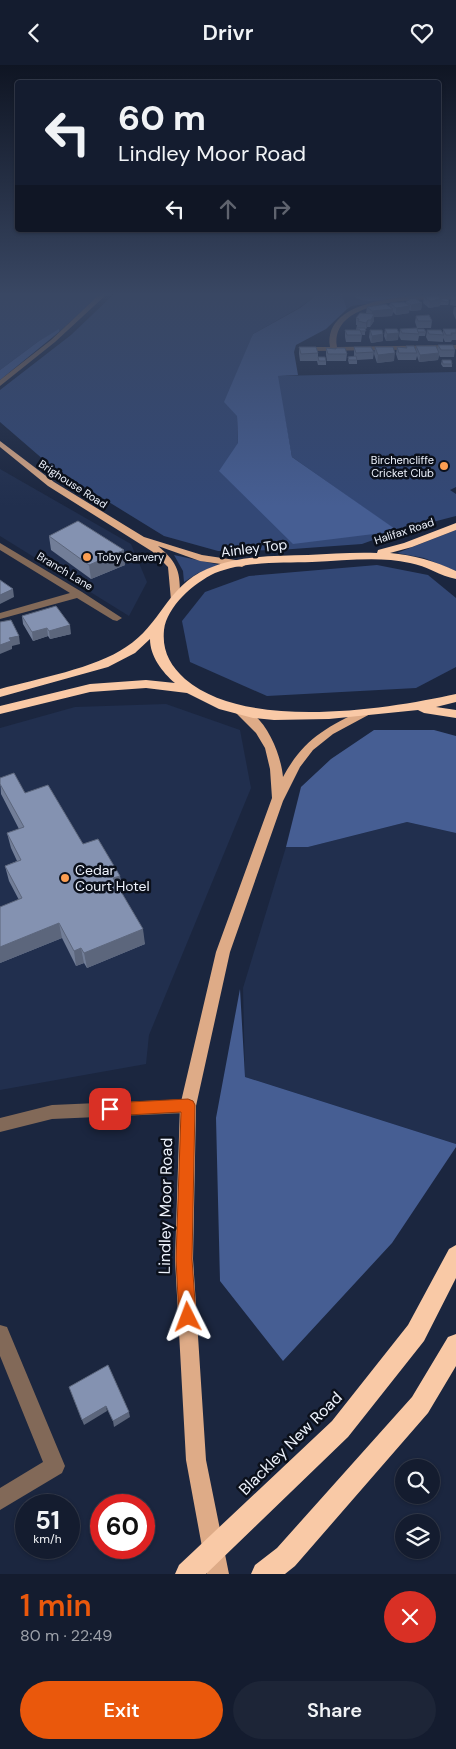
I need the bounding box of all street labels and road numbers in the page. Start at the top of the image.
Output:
street label: Brighouse Road [36,457,110,511]
street label: Halifax Road [372,515,436,547]
street label: Ainley Top [220,535,288,561]
street label: Branch Lane [34,549,96,593]
street label: Lindley Moor Road [154,1137,177,1275]
street label: Blackley New Road [234,1387,347,1500]

